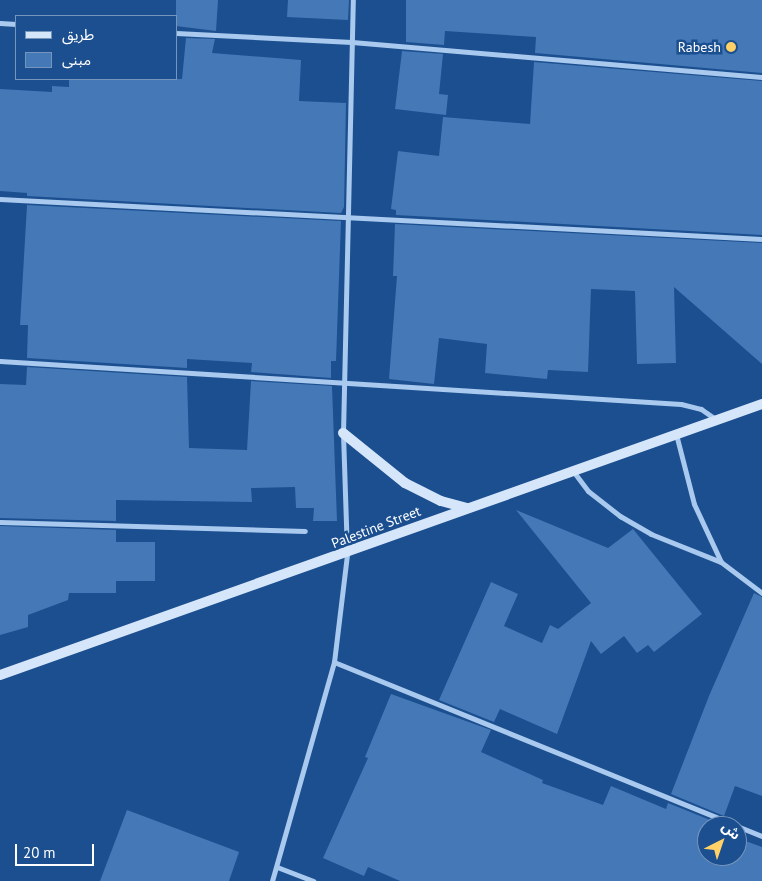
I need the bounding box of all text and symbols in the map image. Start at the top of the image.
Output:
legend [15,15,178,80]
text: طريق [62,25,94,44]
place label: Rabesh [678,39,721,55]
marker: Rabesh [725,41,737,53]
text: مبنى [62,50,91,69]
street label: Palestine Street [329,502,423,552]
north arrow [697,816,747,866]
text: ش [718,817,744,844]
scale bar [18,834,96,866]
text: 20 m [23,843,56,862]

